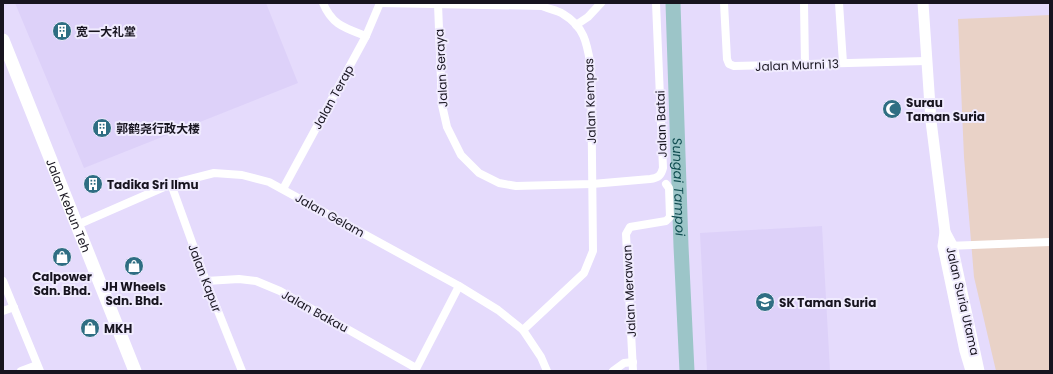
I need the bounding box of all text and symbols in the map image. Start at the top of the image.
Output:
building icon: 宽一大礼堂 [51,20,73,42]
place label: 宽一大礼堂 [76,23,136,40]
street label: Jalan Seraya [430,28,452,108]
street label: Jalan Murni 13 [755,55,839,75]
street label: Jalan Kempas [580,58,600,144]
street label: Jalan Terap [308,62,358,132]
street label: Jalan Batai [651,90,671,158]
place label: Surau Taman Suria [906,94,985,125]
mosque icon: Surau Taman Suria [881,98,903,120]
building icon: 郭鹤尧行政大楼 [91,117,113,139]
place label: 郭鹤尧行政大楼 [116,120,200,137]
water label: Sungai Tampoi [668,137,690,237]
street label: Jalan Kebun Teh [43,156,95,255]
building icon: Tadika Sri Ilmu [82,173,104,195]
place label: Tadika Sri Ilmu [107,176,199,193]
street label: Jalan Gelam [292,189,368,241]
street label: Jalan Kapur [184,241,226,315]
street label: Jalan Merawan [618,244,640,338]
street label: Jalan Suria Utama [942,245,984,357]
shop icon: Calpower Sdn. Bhd. [51,246,73,268]
shop icon: JH Wheels Sdn. Bhd. [123,255,145,277]
place label: Calpower Sdn. Bhd. [32,268,92,299]
place label: JH Wheels Sdn. Bhd. [102,278,166,309]
street label: Jalan Bakau [279,286,351,336]
school or university icon: SK Taman Suria [754,291,776,313]
place label: SK Taman Suria [779,294,876,311]
shop icon: MKH [79,317,101,339]
place label: MKH [104,320,132,337]

